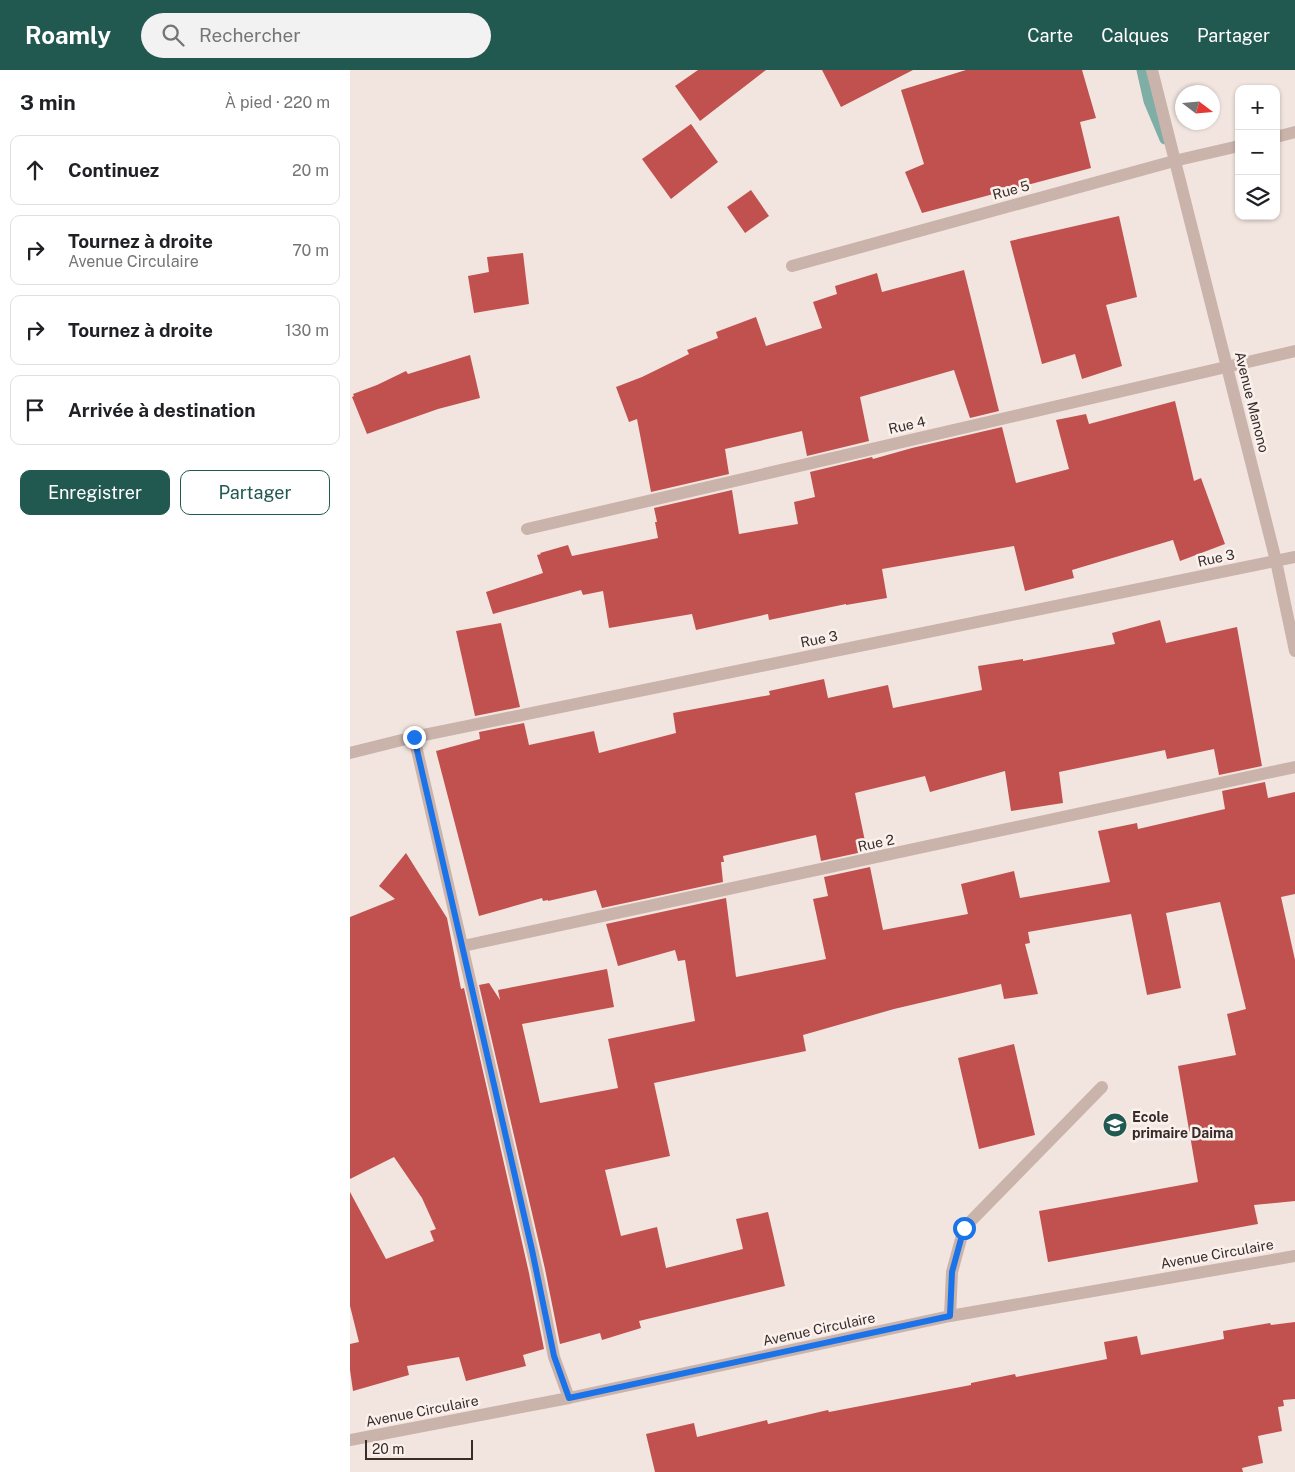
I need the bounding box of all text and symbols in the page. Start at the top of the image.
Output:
search box [141,13,491,58]
text: Roamly [25,21,111,49]
icon: search [159,21,187,49]
text: Rechercher [199,24,301,46]
text: Carte [1027,25,1073,46]
text: Calques [1101,25,1169,46]
text: Partager [1197,25,1270,46]
north arrow [1175,85,1220,130]
map controls [1235,85,1280,220]
button: + [1235,85,1280,130]
text: 3 min [20,90,76,115]
text: À pied · 220 m [225,93,330,112]
button: − [1235,130,1280,175]
icon: ahead [21,156,49,184]
text: Continuez [68,159,159,181]
text: 20 m [292,161,329,180]
button: layers [1235,175,1280,220]
street label: Rue 5 [991,177,1031,203]
text: Tournez à droite [68,230,213,252]
icon: right [21,236,49,264]
text: 70 m [292,241,329,260]
text: Avenue Circulaire [68,252,199,271]
icon: right [21,316,49,344]
text: Tournez à droite [68,319,213,341]
text: 130 m [285,321,329,340]
street label: Avenue Manono [1232,350,1272,454]
icon: arrive [21,396,49,424]
text: Arrivée à destination [68,399,256,421]
street label: Rue 4 [887,413,927,437]
button: Enregistrer [20,470,170,515]
button: Partager [180,470,330,515]
street label: Rue 3 [1196,546,1236,570]
street label: Rue 3 [799,628,839,650]
route end [403,726,426,749]
street label: Rue 2 [856,831,896,855]
place label: Ecole primaire Daima [1132,1109,1233,1141]
school or university icon: Ecole primaire Daima [1102,1112,1128,1138]
route start [953,1217,976,1240]
street label: Avenue Circulaire [1159,1236,1275,1272]
street label: Avenue Circulaire [761,1309,877,1349]
street label: Avenue Circulaire [364,1392,480,1430]
scale bar [365,1437,472,1460]
text: 20 m [372,1441,404,1457]

